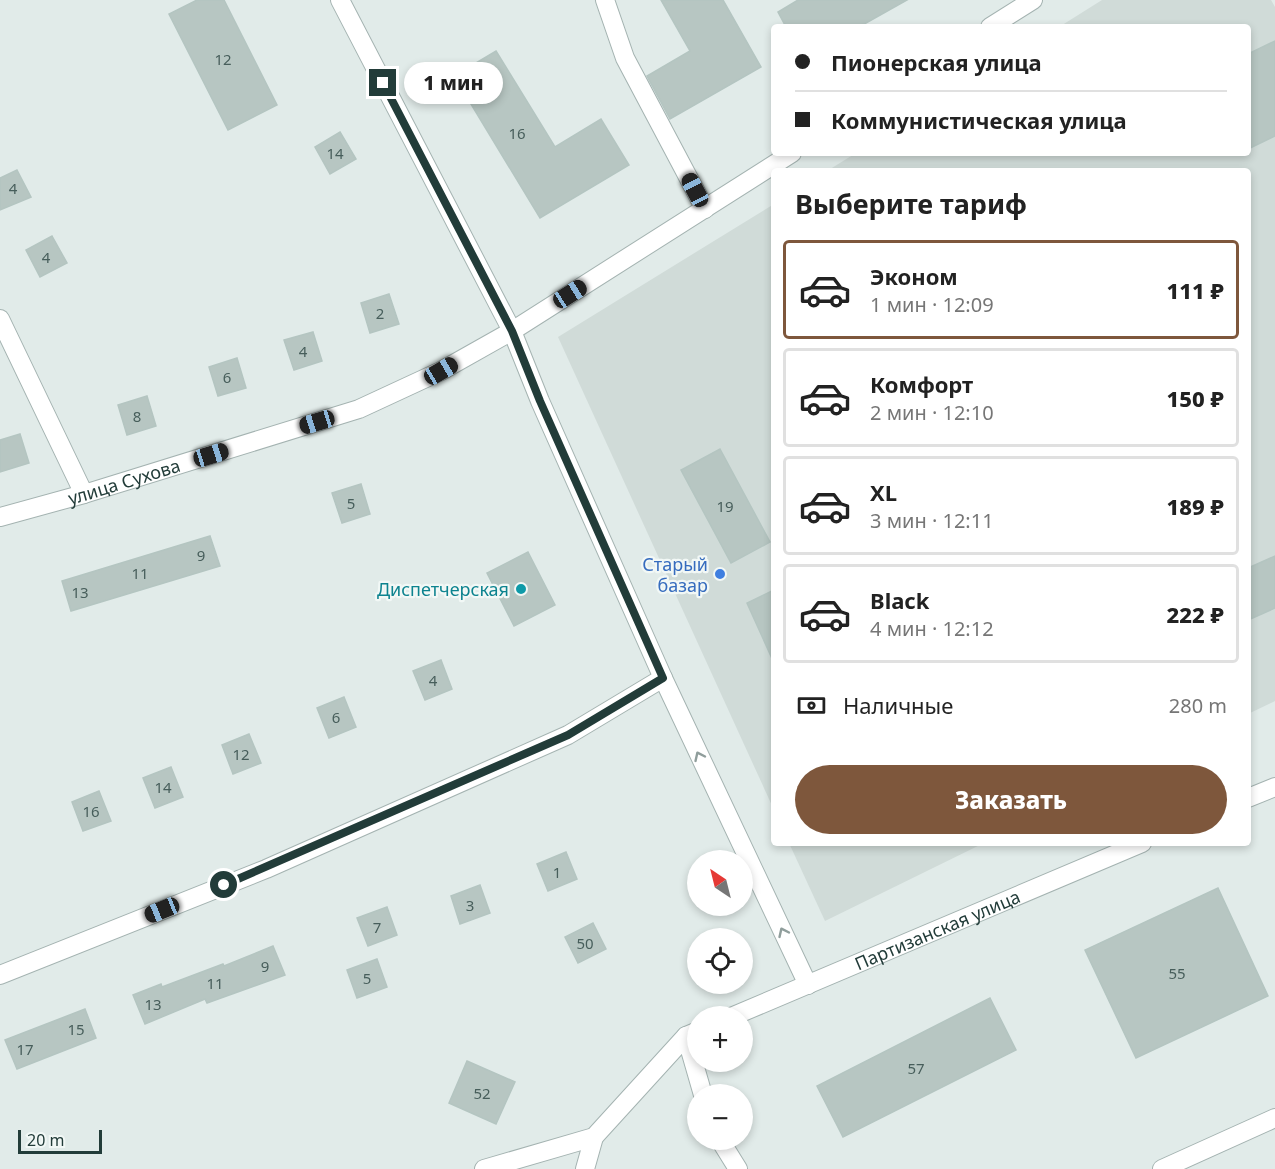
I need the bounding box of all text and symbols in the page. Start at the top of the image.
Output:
text: Пионерская улица [831,47,1042,77]
house number: 12 [214,49,232,69]
callout: 1 мин [404,62,503,104]
route end [369,69,396,96]
text: 1 мин [423,69,484,96]
text: Коммунистическая улица [831,105,1127,135]
house number: 16 [508,123,526,143]
house number: 14 [326,143,344,163]
car [679,170,711,210]
house number: 4 [9,178,18,198]
text: Выберите тариф [795,185,1027,222]
house number: 4 [42,247,51,267]
text: Эконом [870,261,958,291]
icon: car [798,263,852,317]
text: 111 ₽ [1167,275,1224,305]
car [550,277,590,311]
text: 1 мин · 12:09 [870,291,994,318]
house number: 2 [376,303,384,323]
house number: 4 [299,341,308,361]
car [421,354,461,388]
house number: 6 [223,367,231,387]
text: Комфорт [870,369,973,399]
icon: car [798,371,852,425]
text: 150 ₽ [1167,383,1224,413]
text: 2 мин · 12:10 [870,399,994,426]
house number: 8 [133,406,141,426]
car [297,408,337,436]
car [191,441,231,469]
street label: улица Сухова [65,453,183,510]
text: XL [870,477,897,507]
icon: car [798,479,852,533]
text: 189 ₽ [1167,491,1224,521]
house number: 5 [347,493,355,513]
house number: 19 [716,496,734,516]
text: 3 мин · 12:11 [870,507,994,534]
house number: 9 [197,545,205,565]
place label: Старый базар [642,552,708,597]
house number: 11 [131,563,149,583]
marker: Старый базар [713,567,727,581]
place label: Диспетчерская [377,577,509,601]
house number: 13 [71,582,89,602]
marker: Диспетчерская [514,582,528,596]
text: Black [870,585,929,615]
icon: car [798,587,852,641]
text: 222 ₽ [1167,599,1224,629]
text: 4 мин · 12:12 [870,615,994,642]
house number: 4 [429,670,438,690]
icon: cash [795,689,828,722]
text: Наличные [843,690,953,720]
text: 280 m [1169,692,1227,719]
house number: 6 [332,707,340,727]
house number: 12 [232,744,250,764]
one-way arrow [695,751,707,762]
button: Заказать [795,765,1227,834]
house number: 14 [154,777,172,797]
house number: 16 [82,801,100,821]
north arrow [687,850,753,916]
map controls [687,850,753,1150]
house number: 1 [553,862,561,882]
route start [210,871,237,898]
street label: Партизанская улица [851,884,1024,975]
car [142,895,182,925]
house number: 3 [466,895,474,915]
house number: 7 [373,917,381,937]
one-way arrow [778,927,790,938]
button: locate [687,928,753,994]
house number: 50 [576,933,594,953]
house number: 9 [261,956,269,976]
house number: 55 [1168,963,1186,983]
house number: 5 [363,968,371,988]
house number: 11 [206,973,224,993]
house number: 13 [144,994,162,1014]
button: + [687,1006,753,1072]
house number: 15 [67,1019,85,1039]
house number: 17 [16,1039,34,1059]
house number: 57 [907,1058,925,1078]
house number: 52 [473,1083,491,1103]
button: − [687,1084,753,1150]
scale bar [18,1127,102,1154]
text: 20 m [27,1129,64,1151]

